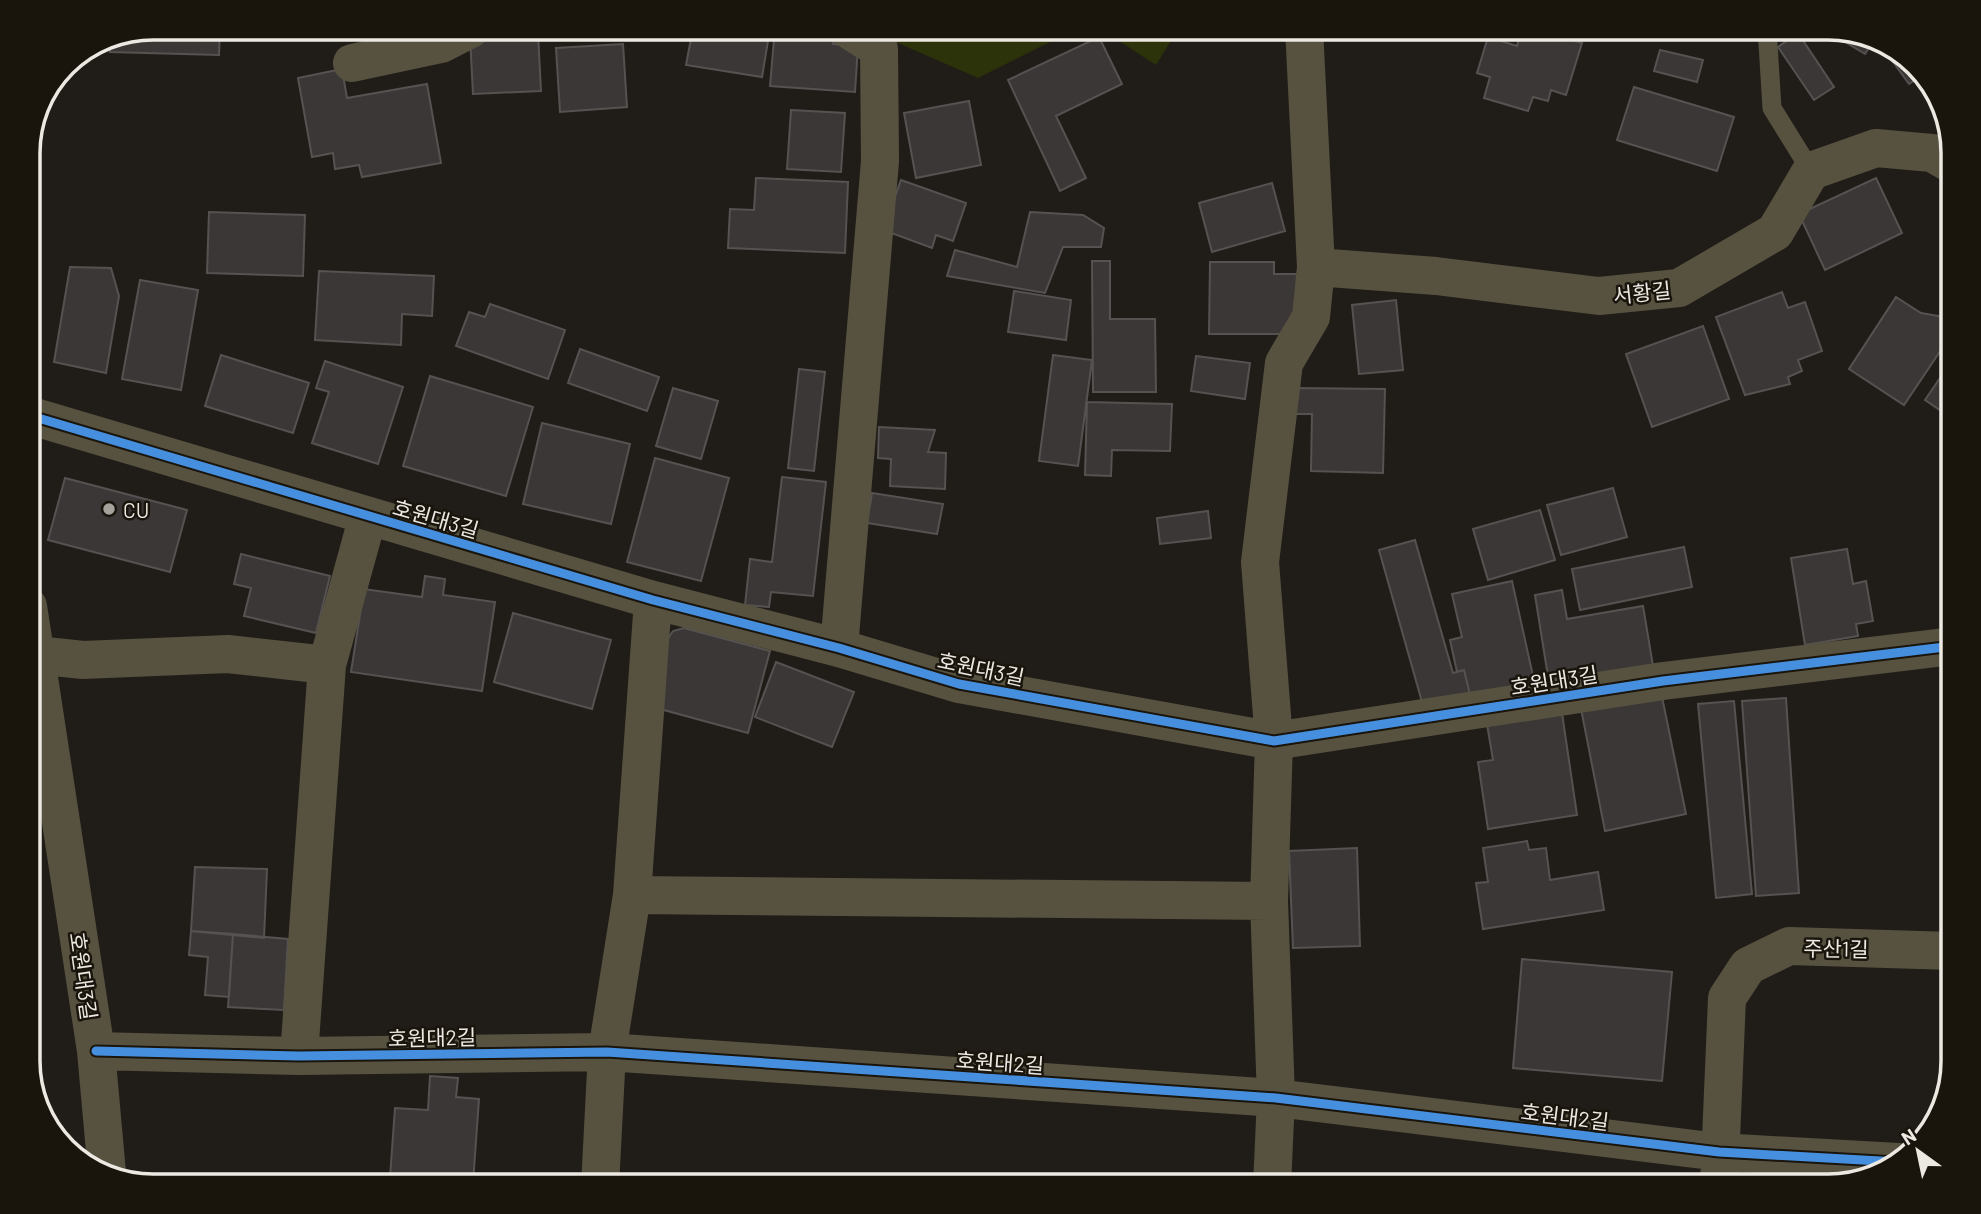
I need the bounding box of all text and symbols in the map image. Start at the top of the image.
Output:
street label: 서황길 [1612,277,1672,307]
street label: 호원대3길 [390,494,482,542]
place label: CU [123,497,149,522]
marker: CU [101,501,117,517]
street label: 호원대3길 [935,647,1027,689]
street label: 호원대3길 [1509,661,1599,699]
street label: 호원대3길 [65,931,103,1021]
street label: 주산1길 [1803,935,1869,961]
street label: 호원대2길 [388,1024,476,1050]
street label: 호원대2길 [955,1046,1045,1078]
street label: 호원대2길 [1520,1098,1610,1134]
north arrow [1883,1116,1953,1186]
text: N [1897,1123,1920,1149]

